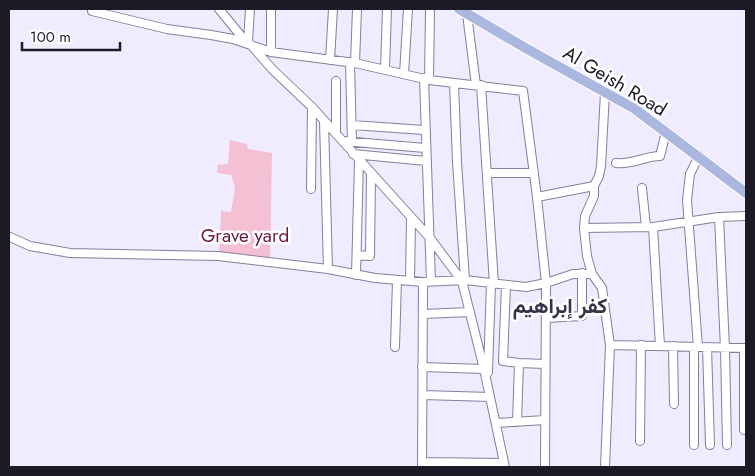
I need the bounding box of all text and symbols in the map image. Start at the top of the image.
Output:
scale bar [22,20,120,52]
text: 100 m [30,26,71,48]
street label: Al Geish Road [558,39,672,123]
park label: Grave yard [201,222,289,249]
district label: كفر إبراهيم [513,291,607,321]

